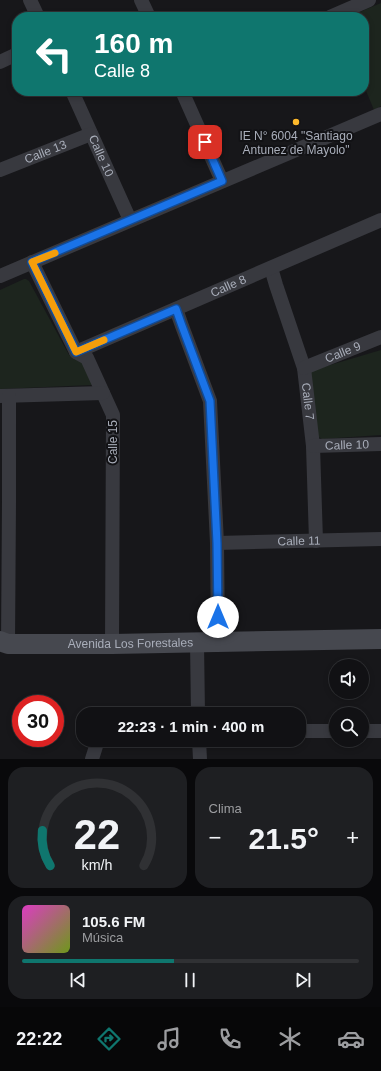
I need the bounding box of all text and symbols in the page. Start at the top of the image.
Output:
icon: left [28,28,80,80]
text: 160 m [94,28,173,59]
text: Calle 8 [94,61,150,81]
marker: IE N° 6004 "Santiago Antunez de Mayolo" [291,117,301,127]
pin [188,125,222,159]
place label: IE N° 6004 "Santiago Antunez de Mayolo" [239,129,353,157]
icon: arrive [194,131,216,153]
street label: Calle 10 [86,133,117,179]
street label: Calle 13 [22,137,69,167]
street label: Calle 8 [208,272,249,300]
street label: Calle 9 [323,339,363,366]
street label: Calle 7 [299,382,317,421]
street label: Calle 15 [106,420,120,464]
street label: Calle 10 [325,437,370,453]
street label: Calle 11 [277,533,321,549]
position arrow [197,596,239,638]
street label: Avenida Los Forestales [68,635,193,651]
map controls [329,659,369,747]
button: sound [329,659,369,699]
speed limit sign: 30 [12,695,64,747]
button: search [329,707,369,747]
text: 22:23 · 1 min · 400 m [118,718,264,735]
text: Clima [209,801,242,816]
text: 22 [74,810,120,857]
text: 21.5° [249,822,319,855]
text: − [209,825,221,850]
text: + [346,825,359,850]
text: km/h [82,856,113,872]
text: 105.6 FM [82,913,145,930]
text: Música [82,930,123,945]
icon: previous [67,969,89,991]
icon: pause [179,969,201,991]
icon: next [292,969,314,991]
icon: directions [95,1025,123,1053]
icon: music [155,1025,183,1053]
icon: phone [216,1025,244,1053]
icon: climate [276,1025,304,1053]
icon: car [337,1025,365,1053]
text: 22:22 [16,1029,62,1049]

